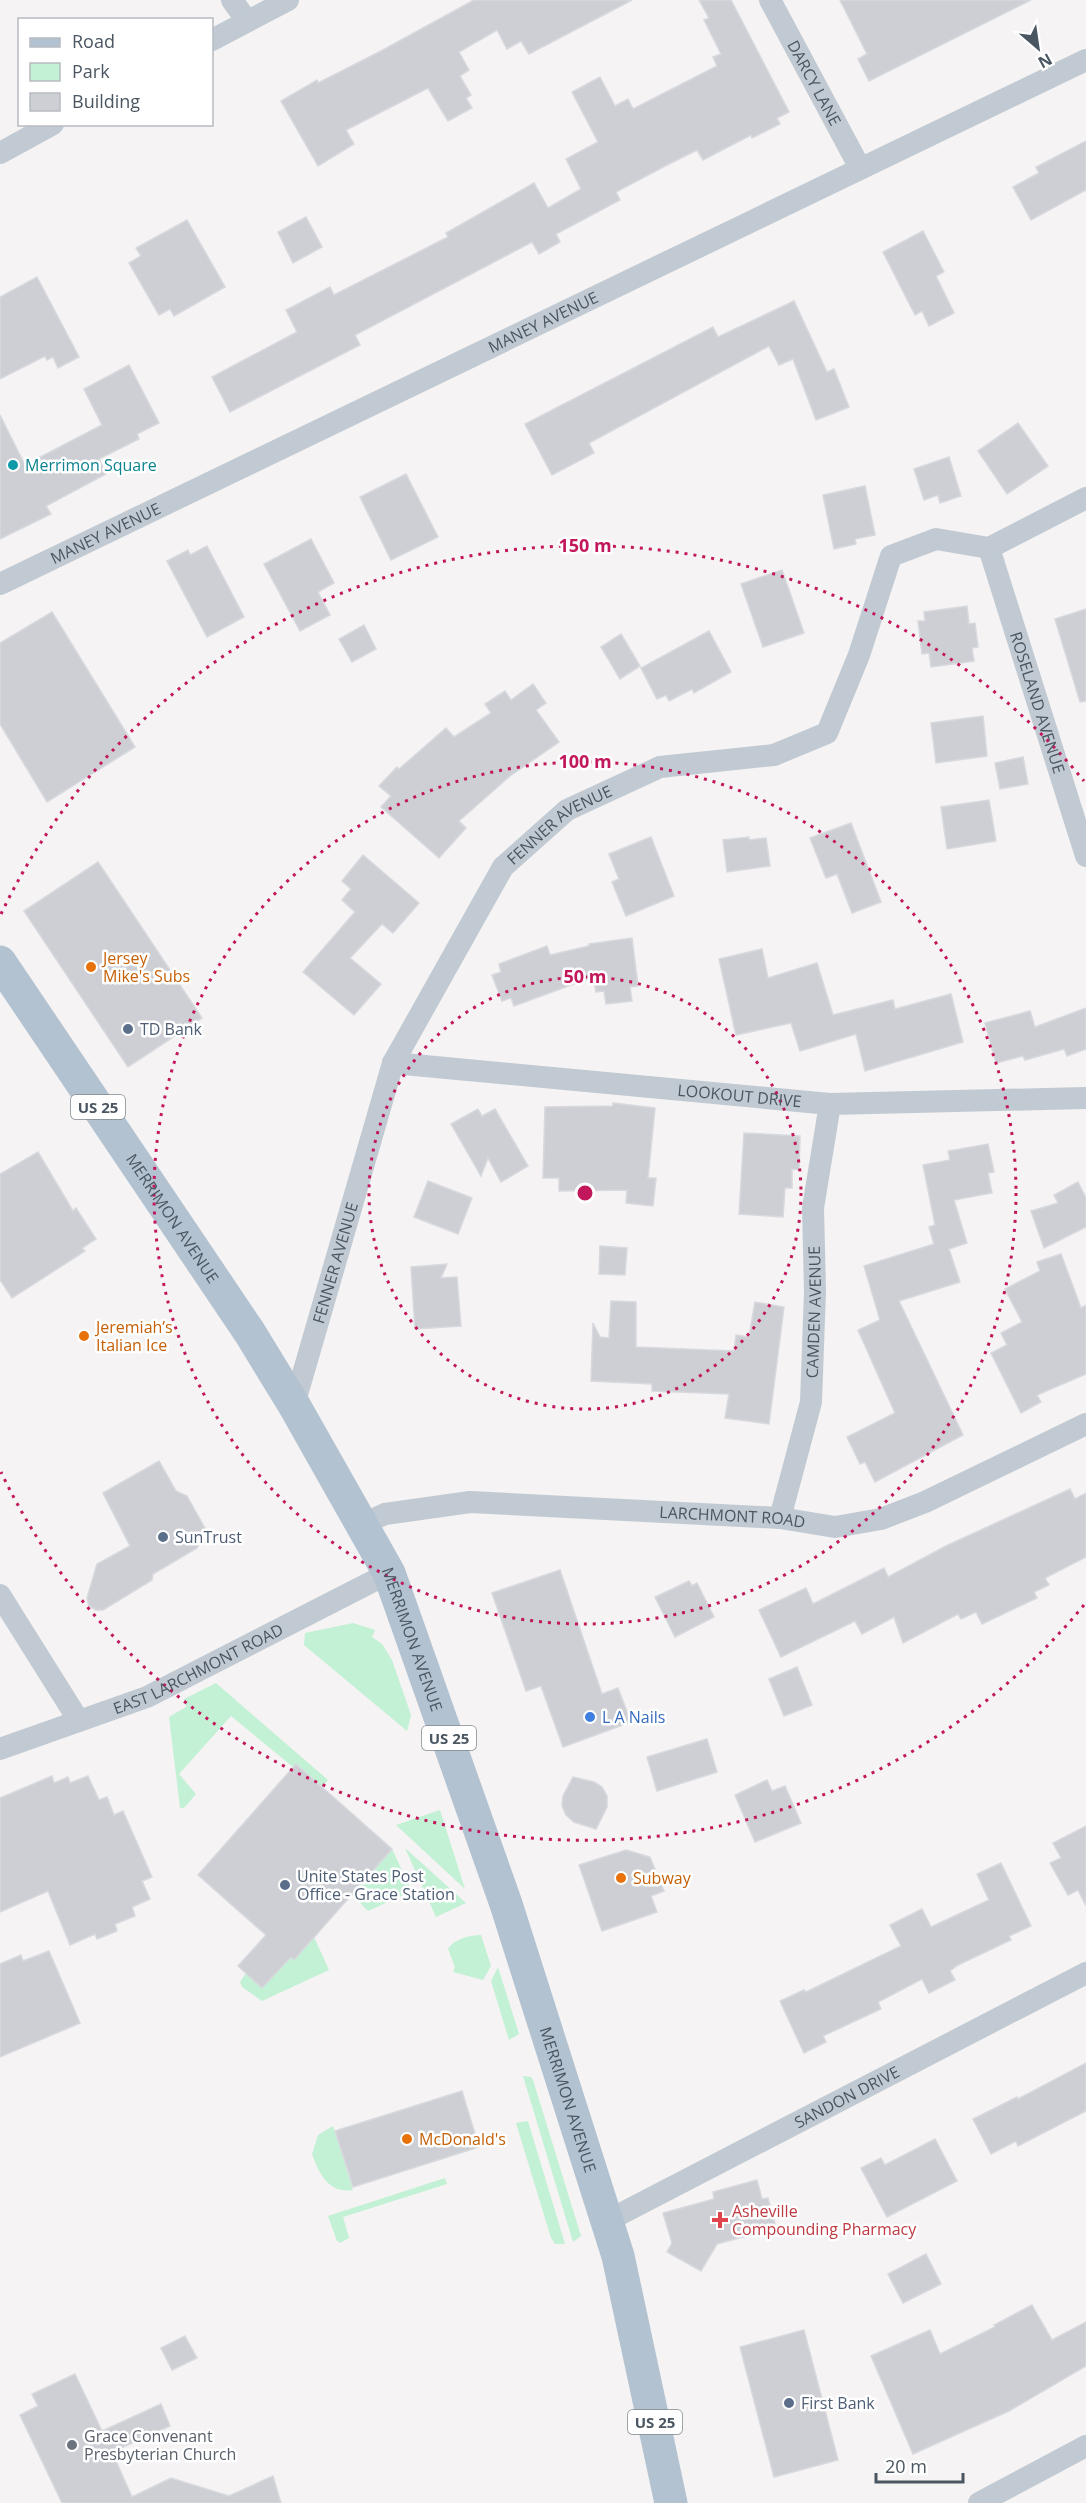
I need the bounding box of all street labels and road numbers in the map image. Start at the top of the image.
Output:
street label: DARCY LANE [782,36,846,130]
street label: MANEY AVENUE [484,286,602,358]
street label: MANEY AVENUE [47,497,164,569]
street label: ROSELAND AVENUE [1005,629,1070,776]
street label: FENNER AVENUE [502,780,615,870]
street label: LOOKOUT DRIVE [676,1079,803,1112]
road number: US 25 [71,1095,125,1119]
street label: MERRIMON AVENUE [121,1149,224,1287]
street label: FENNER AVENUE [307,1200,363,1326]
street label: CAMDEN AVENUE [801,1246,826,1379]
street label: LARCHMONT ROAD [659,1501,807,1533]
street label: MERRIMON AVENUE [377,1564,448,1714]
street label: EAST LARCHMONT ROAD [110,1618,287,1719]
road number: US 25 [422,1726,476,1750]
street label: MERRIMON AVENUE [535,2024,602,2175]
street label: SANDON DRIVE [790,2061,903,2133]
road number: US 25 [628,2410,682,2434]

